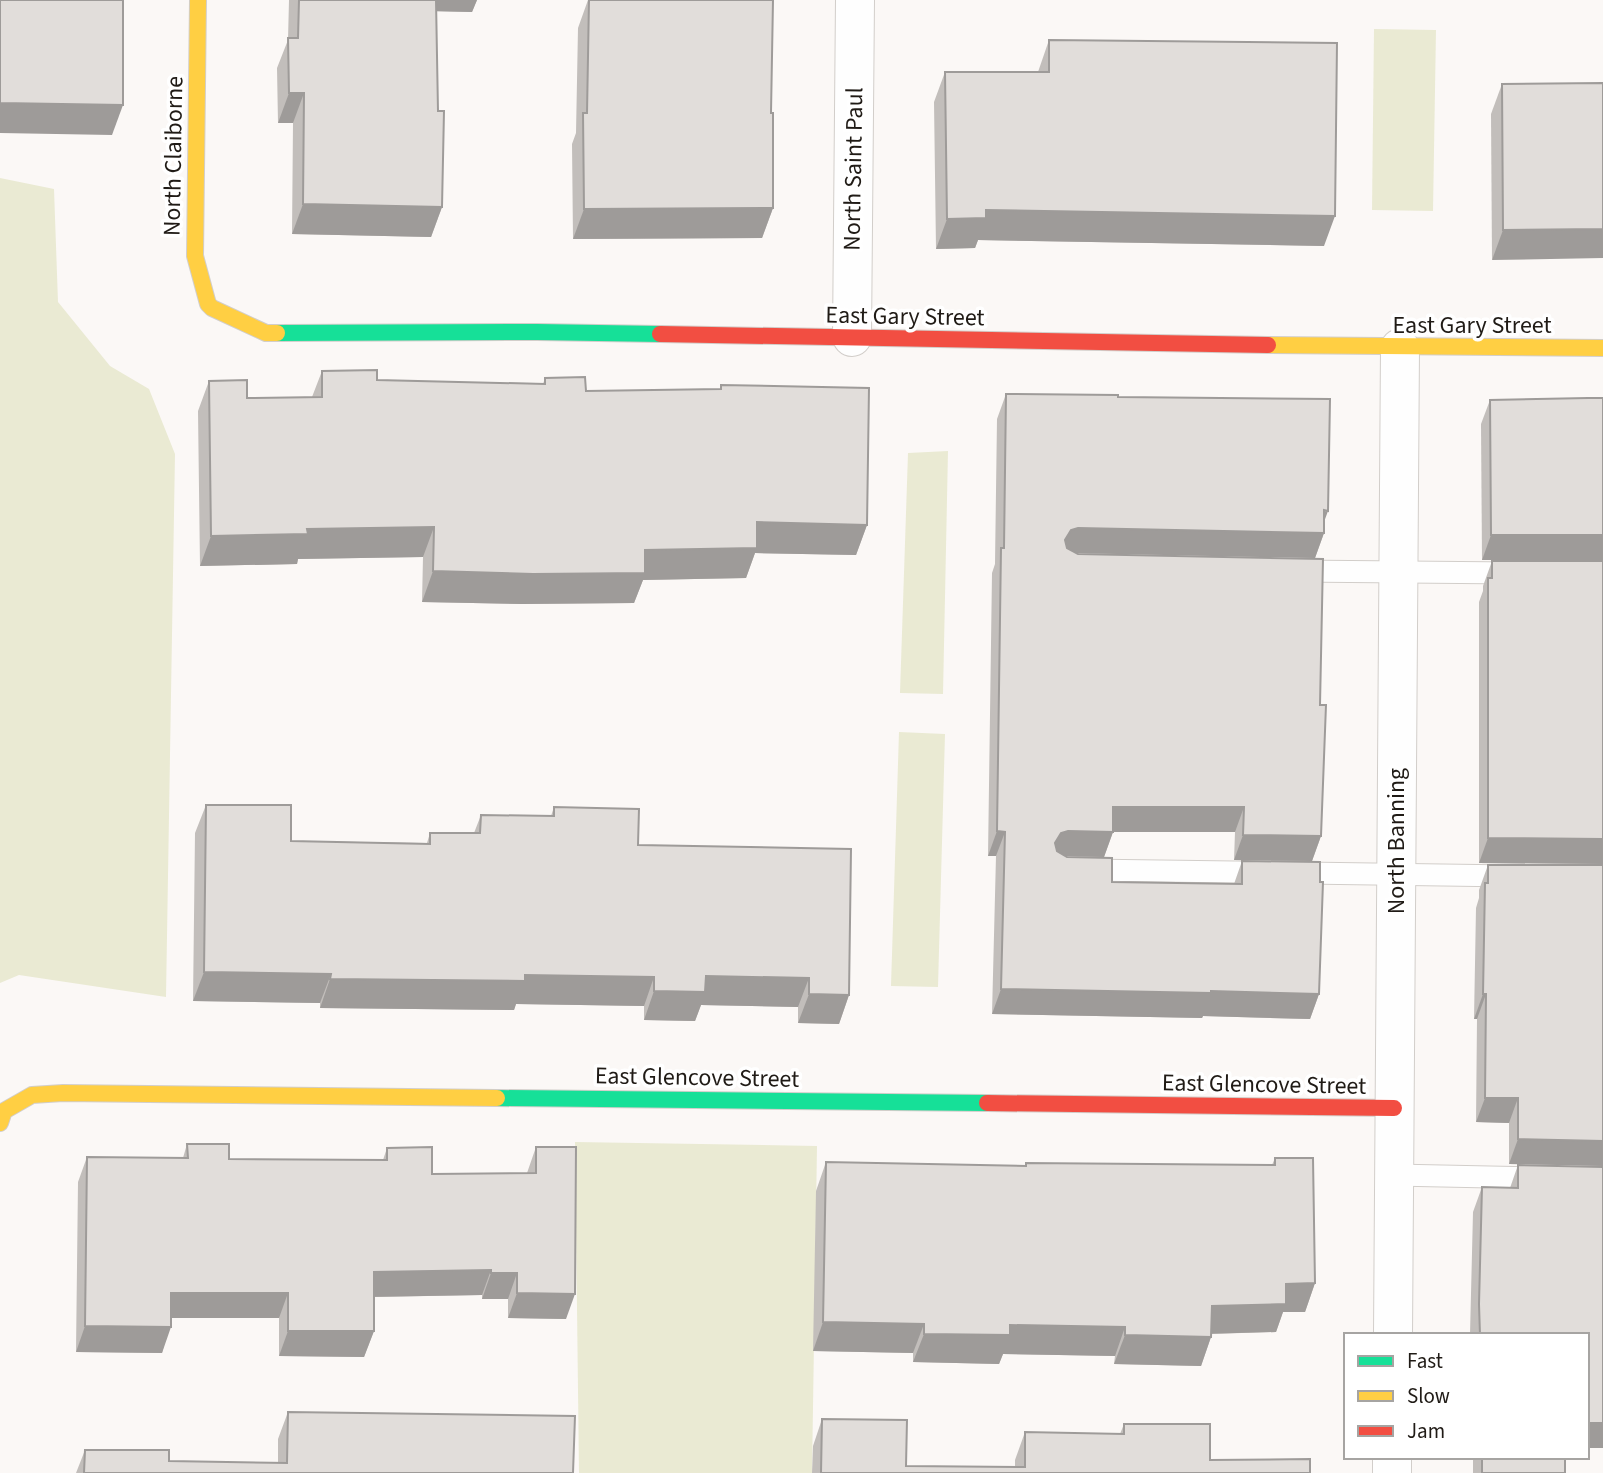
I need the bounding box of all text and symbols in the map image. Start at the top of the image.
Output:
street label: North Claiborne [155,76,192,236]
street label: North Saint Paul [835,87,872,251]
street label: East Gary Street [825,298,985,335]
street label: East Gary Street [1392,308,1552,343]
street label: North Banning [1379,768,1414,914]
street label: East Glencove Street [594,1058,800,1097]
street label: East Glencove Street [1161,1065,1367,1104]
legend [1344,1333,1589,1459]
text: Fast [1407,1346,1443,1376]
text: Slow [1407,1381,1450,1411]
text: Jam [1407,1416,1445,1446]

